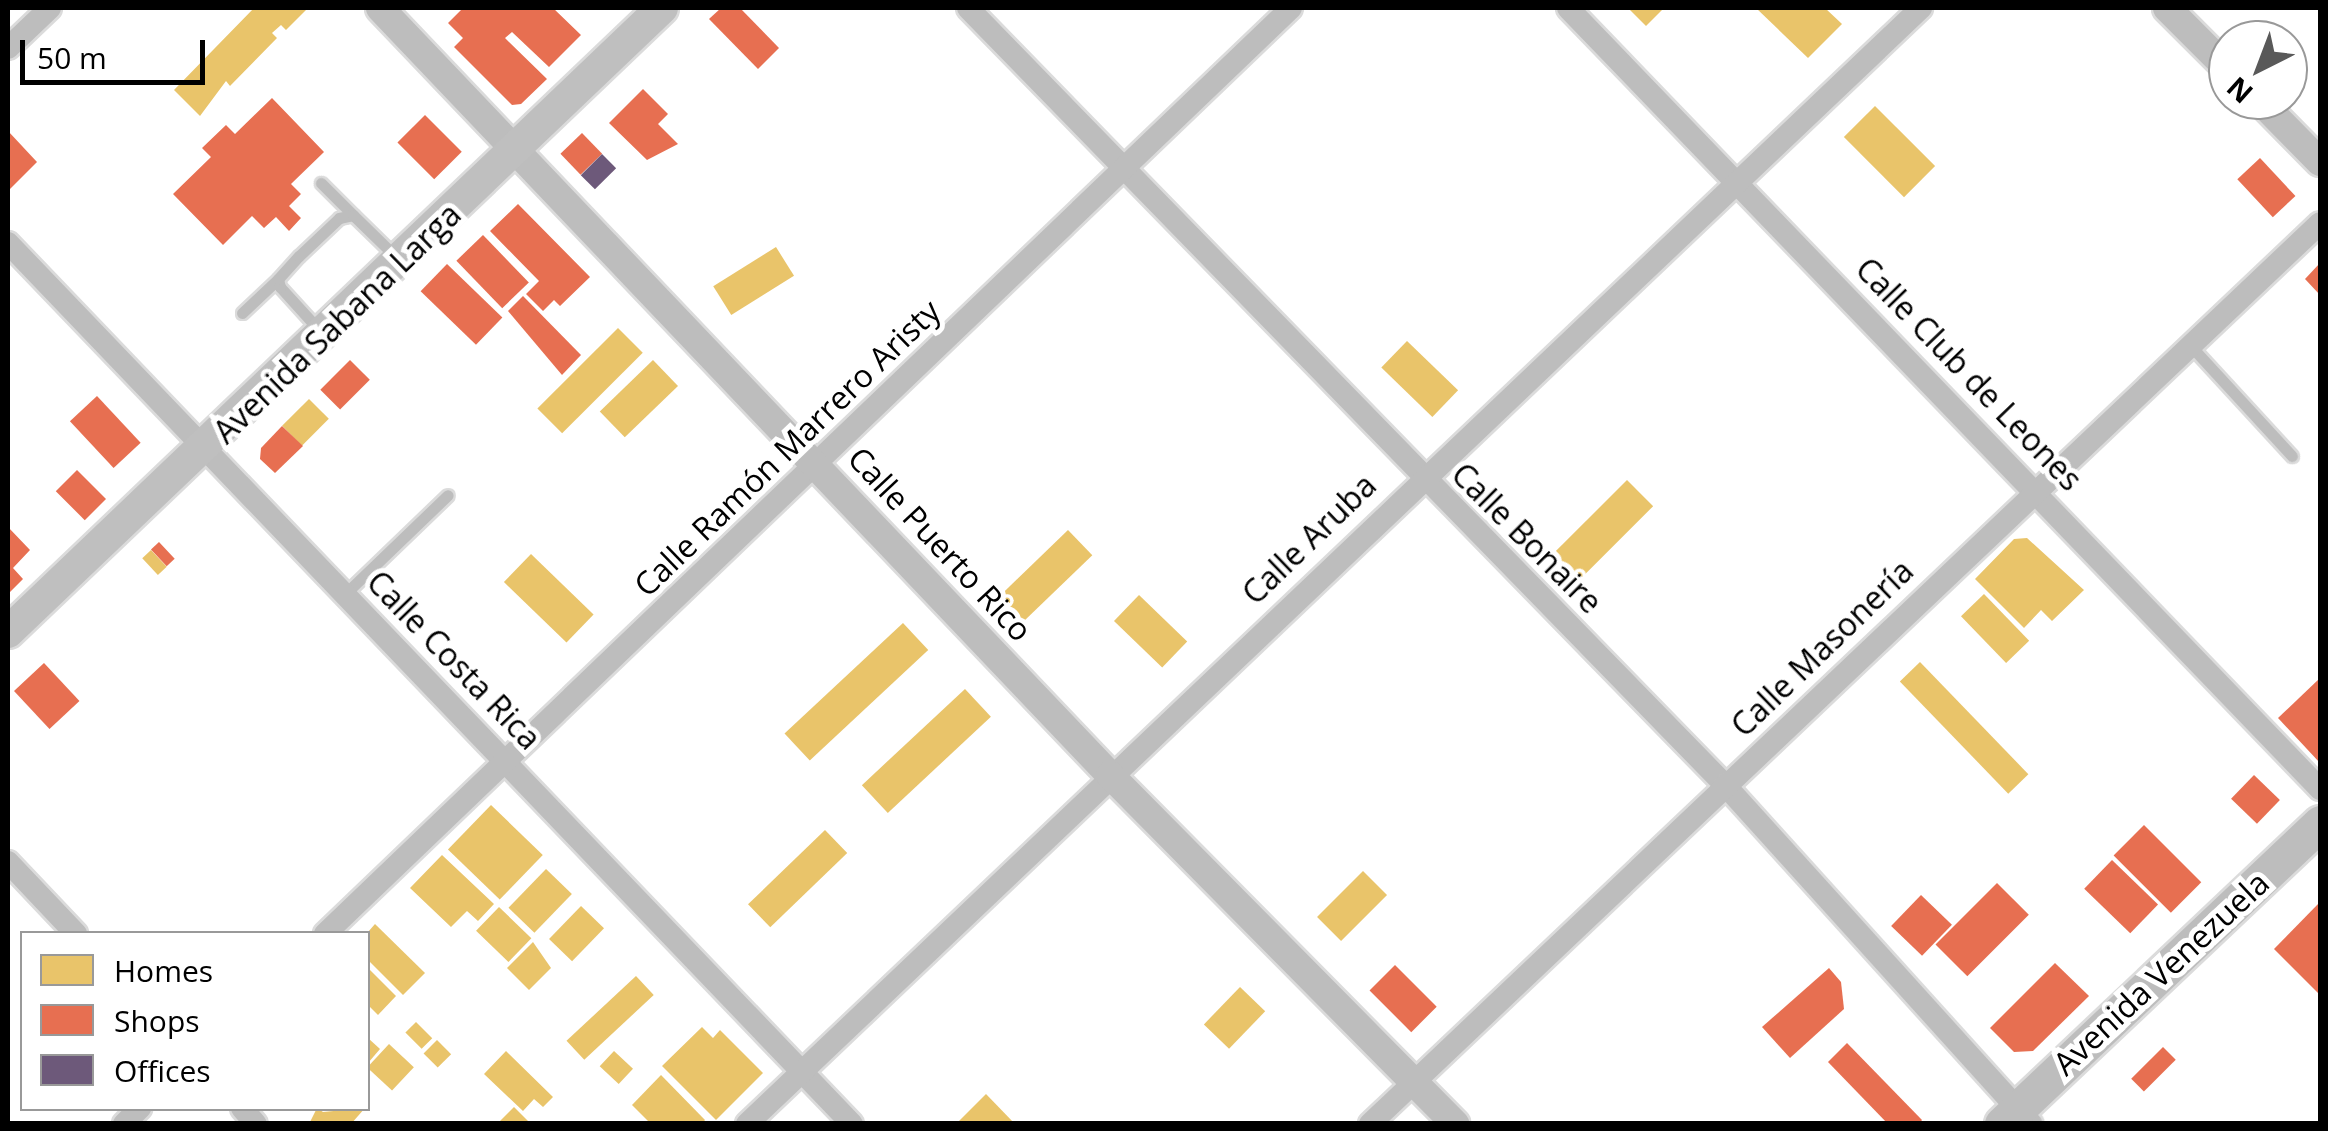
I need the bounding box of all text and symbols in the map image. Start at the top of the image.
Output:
scale bar [25,20,210,82]
north arrow [2208,20,2308,120]
text: 50 m [37,37,107,78]
text: N [2218,69,2260,113]
street label: Avenida Sabana Larga [205,195,469,451]
street label: Calle Club de Leones [1848,250,2090,498]
street label: Calle Ramón Marrero Aristy [626,292,948,604]
street label: Calle Puerto Rico [840,439,1040,649]
street label: Calle Bonaire [1444,455,1610,621]
street label: Calle Aruba [1234,466,1384,612]
street label: Calle Masonería [1723,552,1921,744]
street label: Calle Costa Rica [359,563,549,757]
street label: Avenida Venezuela [2045,863,2277,1083]
legend [20,931,370,1111]
text: Homes [114,950,213,991]
text: Shops [114,1000,200,1041]
text: Offices [114,1050,211,1091]

